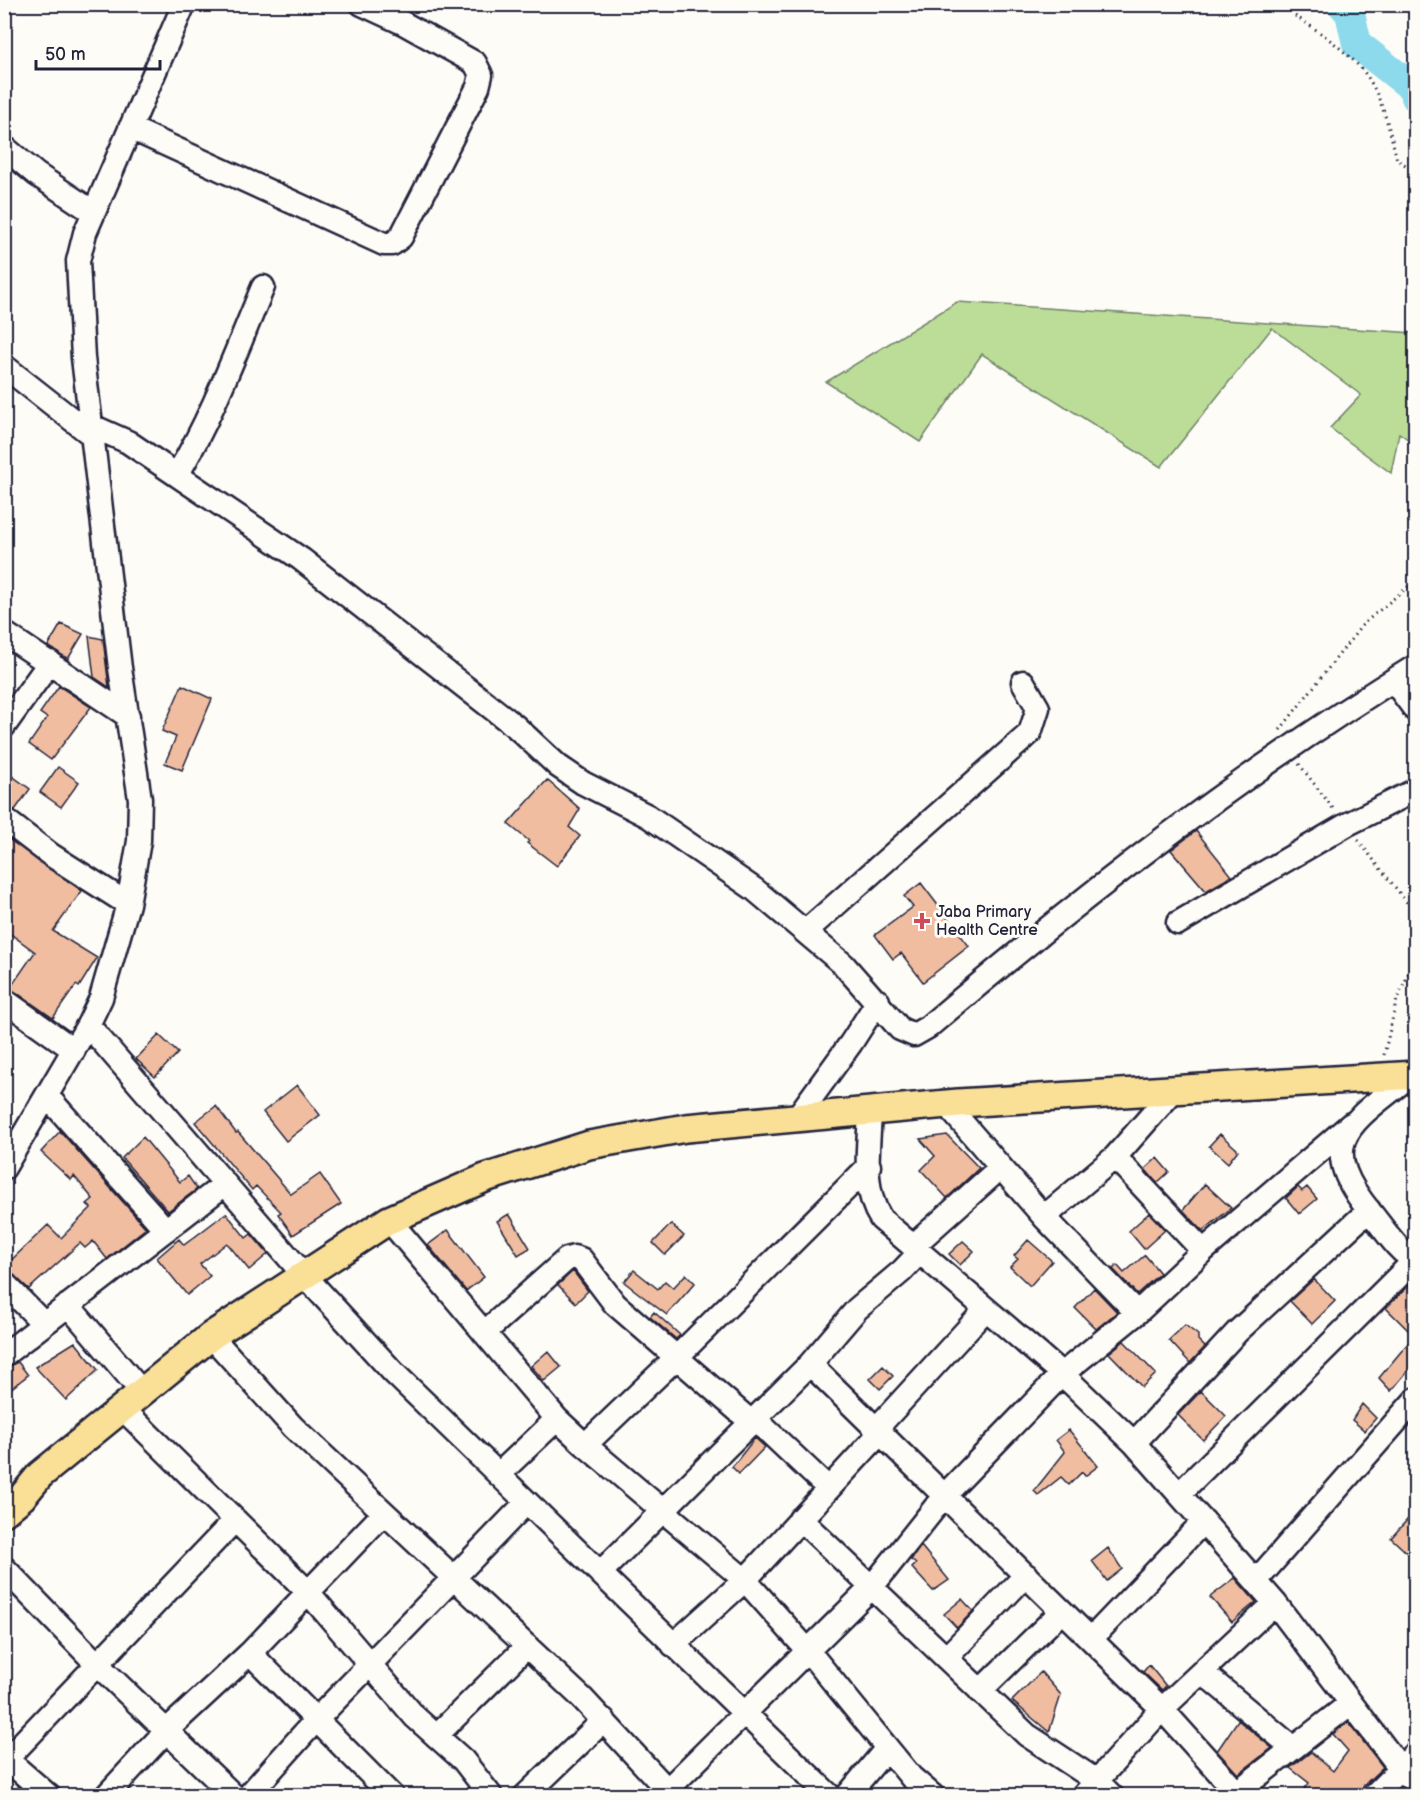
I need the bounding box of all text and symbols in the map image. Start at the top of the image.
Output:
scale bar [36,33,160,71]
text: 50 m [45,44,86,65]
place label: Jaba Primary Health Centre [936,903,1038,940]
marker: Jaba Primary Health Centre [913,912,931,930]

